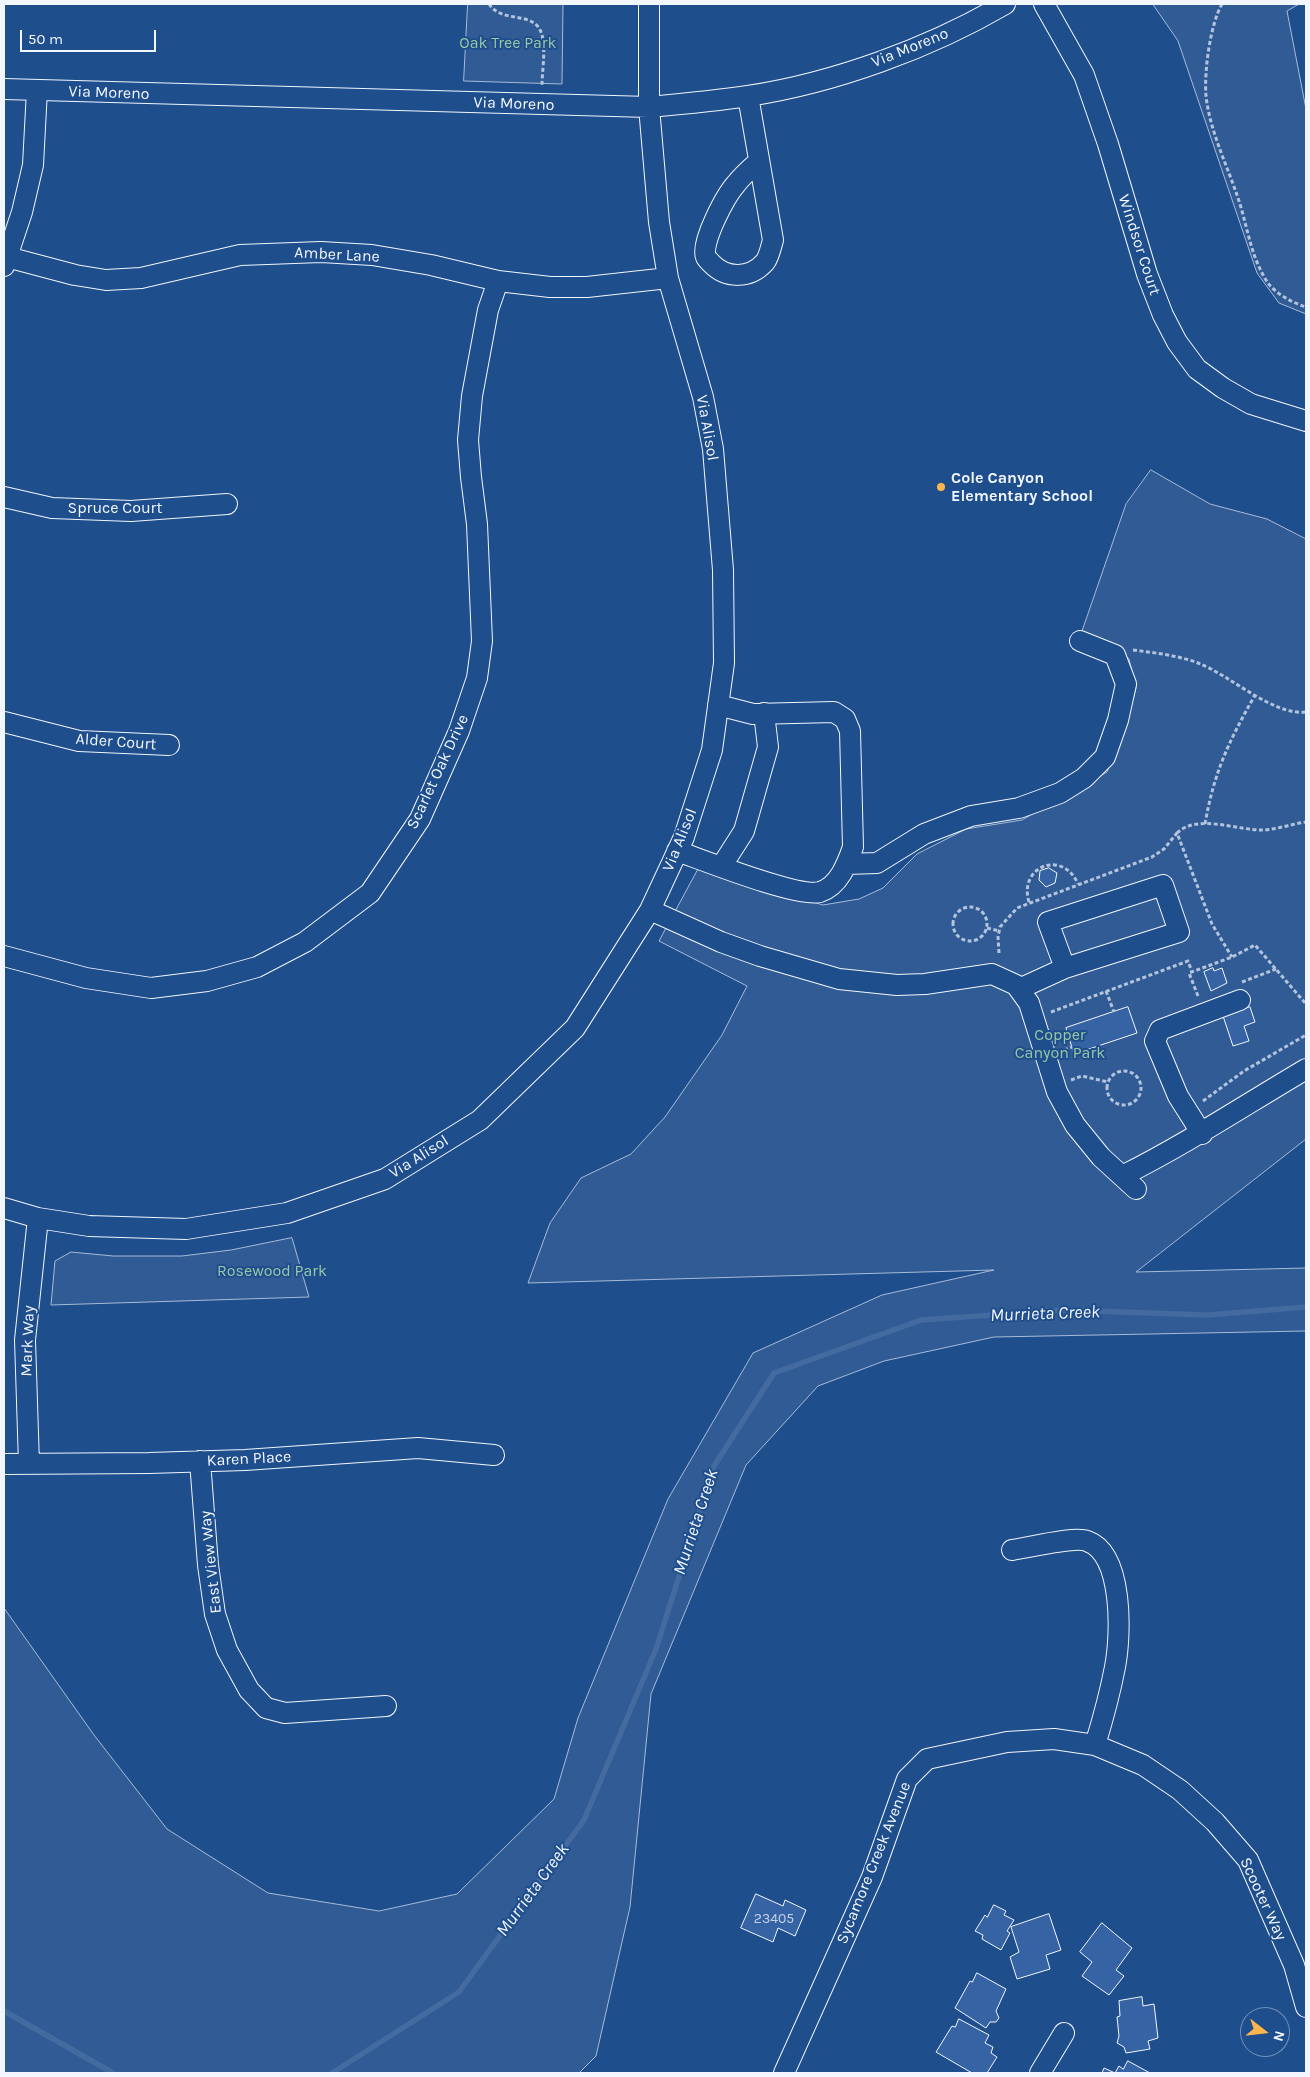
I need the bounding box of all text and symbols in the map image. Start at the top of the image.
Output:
scale bar [22,20,159,52]
street label: Via Moreno [869,24,951,72]
text: 50 m [28,30,63,48]
park label: Oak Tree Park [459,33,557,53]
street label: Via Moreno [68,82,150,104]
street label: Via Moreno [473,93,555,115]
street label: Windsor Court [1114,192,1164,298]
street label: Amber Lane [294,243,380,267]
street label: Via Alisol [692,394,722,462]
place label: Cole Canyon Elementary School [951,468,1093,506]
marker: Cole Canyon Elementary School [935,481,947,493]
street label: Spruce Court [68,498,162,518]
street label: Scarlet Oak Drive [403,712,473,832]
street label: Alder Court [75,730,157,754]
street label: Via Alisol [659,806,701,874]
park label: Copper Canyon Park [1015,1025,1105,1063]
street label: Via Alisol [386,1131,452,1183]
park label: Rosewood Park [217,1261,327,1281]
water label: Murrieta Creek [990,1301,1100,1327]
street label: Mark Way [17,1305,39,1377]
street label: Karen Place [206,1447,292,1471]
water label: Murrieta Creek [669,1466,723,1578]
street label: East View Way [196,1510,226,1614]
street label: Sycamore Creek Avenue [833,1779,915,1947]
water label: Murrieta Creek [492,1839,574,1941]
street label: Scooter Way [1235,1854,1291,1944]
house number: 23405 [754,1911,794,1927]
north arrow [1240,2007,1290,2057]
text: N [1269,2029,1288,2043]

